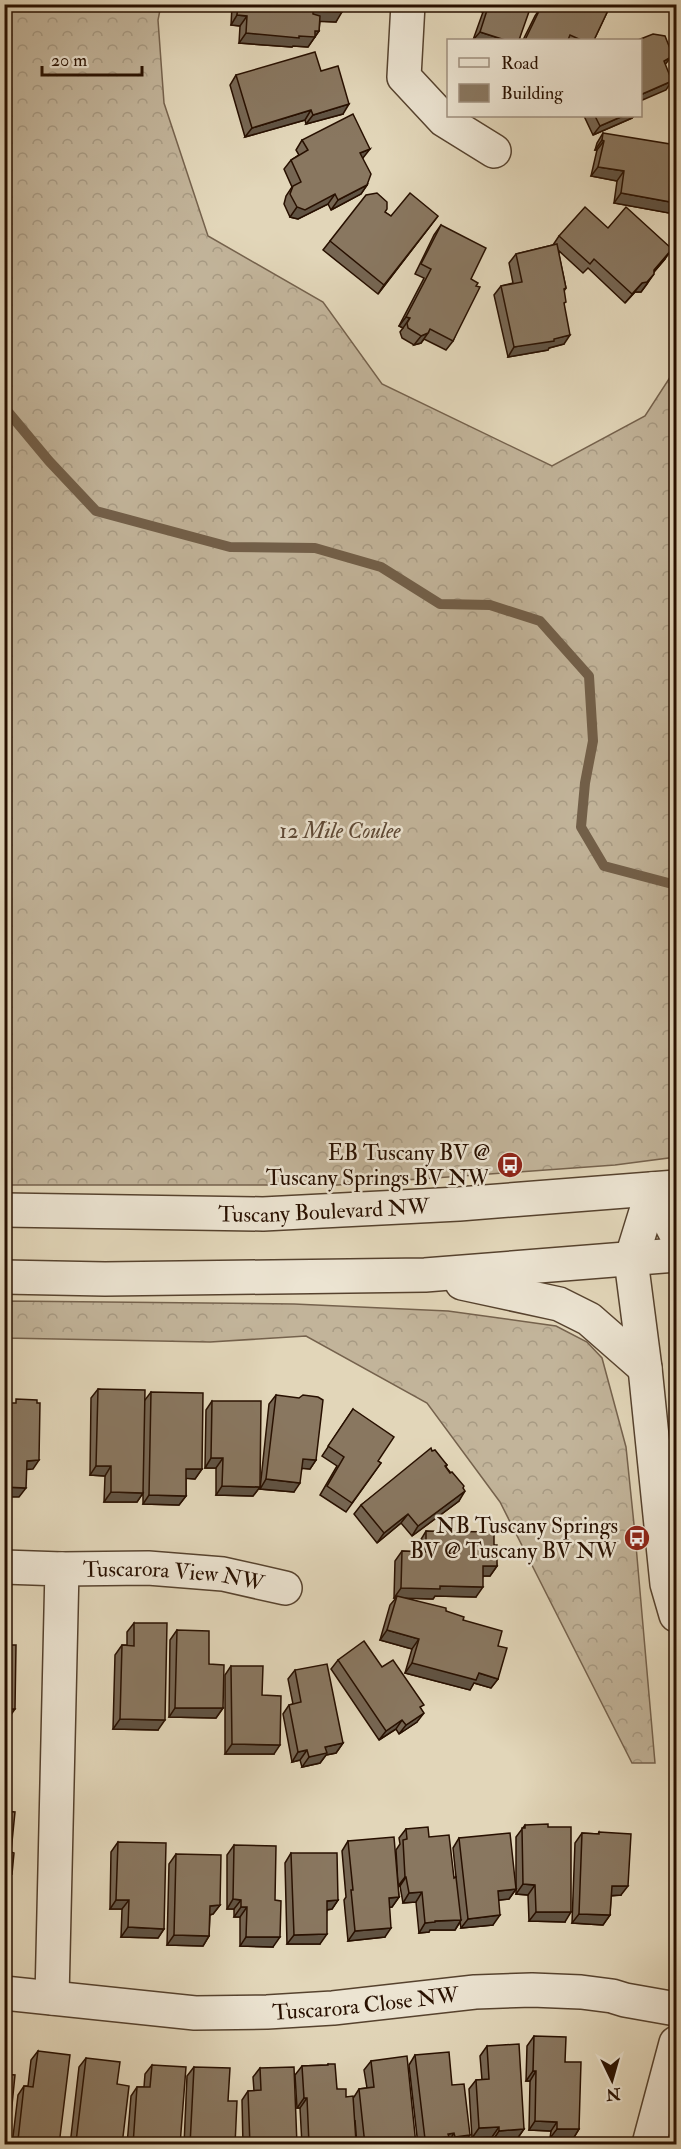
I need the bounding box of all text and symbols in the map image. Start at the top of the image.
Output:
scale bar [42,39,142,77]
legend [447,39,642,117]
text: 20 m [51,49,87,72]
text: Road [501,52,539,75]
text: Building [501,82,564,105]
park label: 12 Mile Coulee [279,817,401,845]
place label: EB Tuscany BV @ Tuscany Springs BV NW [266,1139,492,1193]
bus stop icon: EB Tuscany BV @ Tuscany Springs BV NW [495,1150,525,1180]
street label: Tuscany Boulevard NW [218,1192,432,1229]
place label: NB Tuscany Springs BV @ Tuscany BV NW [410,1512,620,1565]
bus stop icon: NB Tuscany Springs BV @ Tuscany BV NW [622,1523,652,1553]
street label: Tuscarora View NW [83,1555,268,1598]
street label: Tuscarora Close NW [272,1981,462,2027]
north arrow [582,2050,642,2110]
text: N [605,2083,622,2105]

